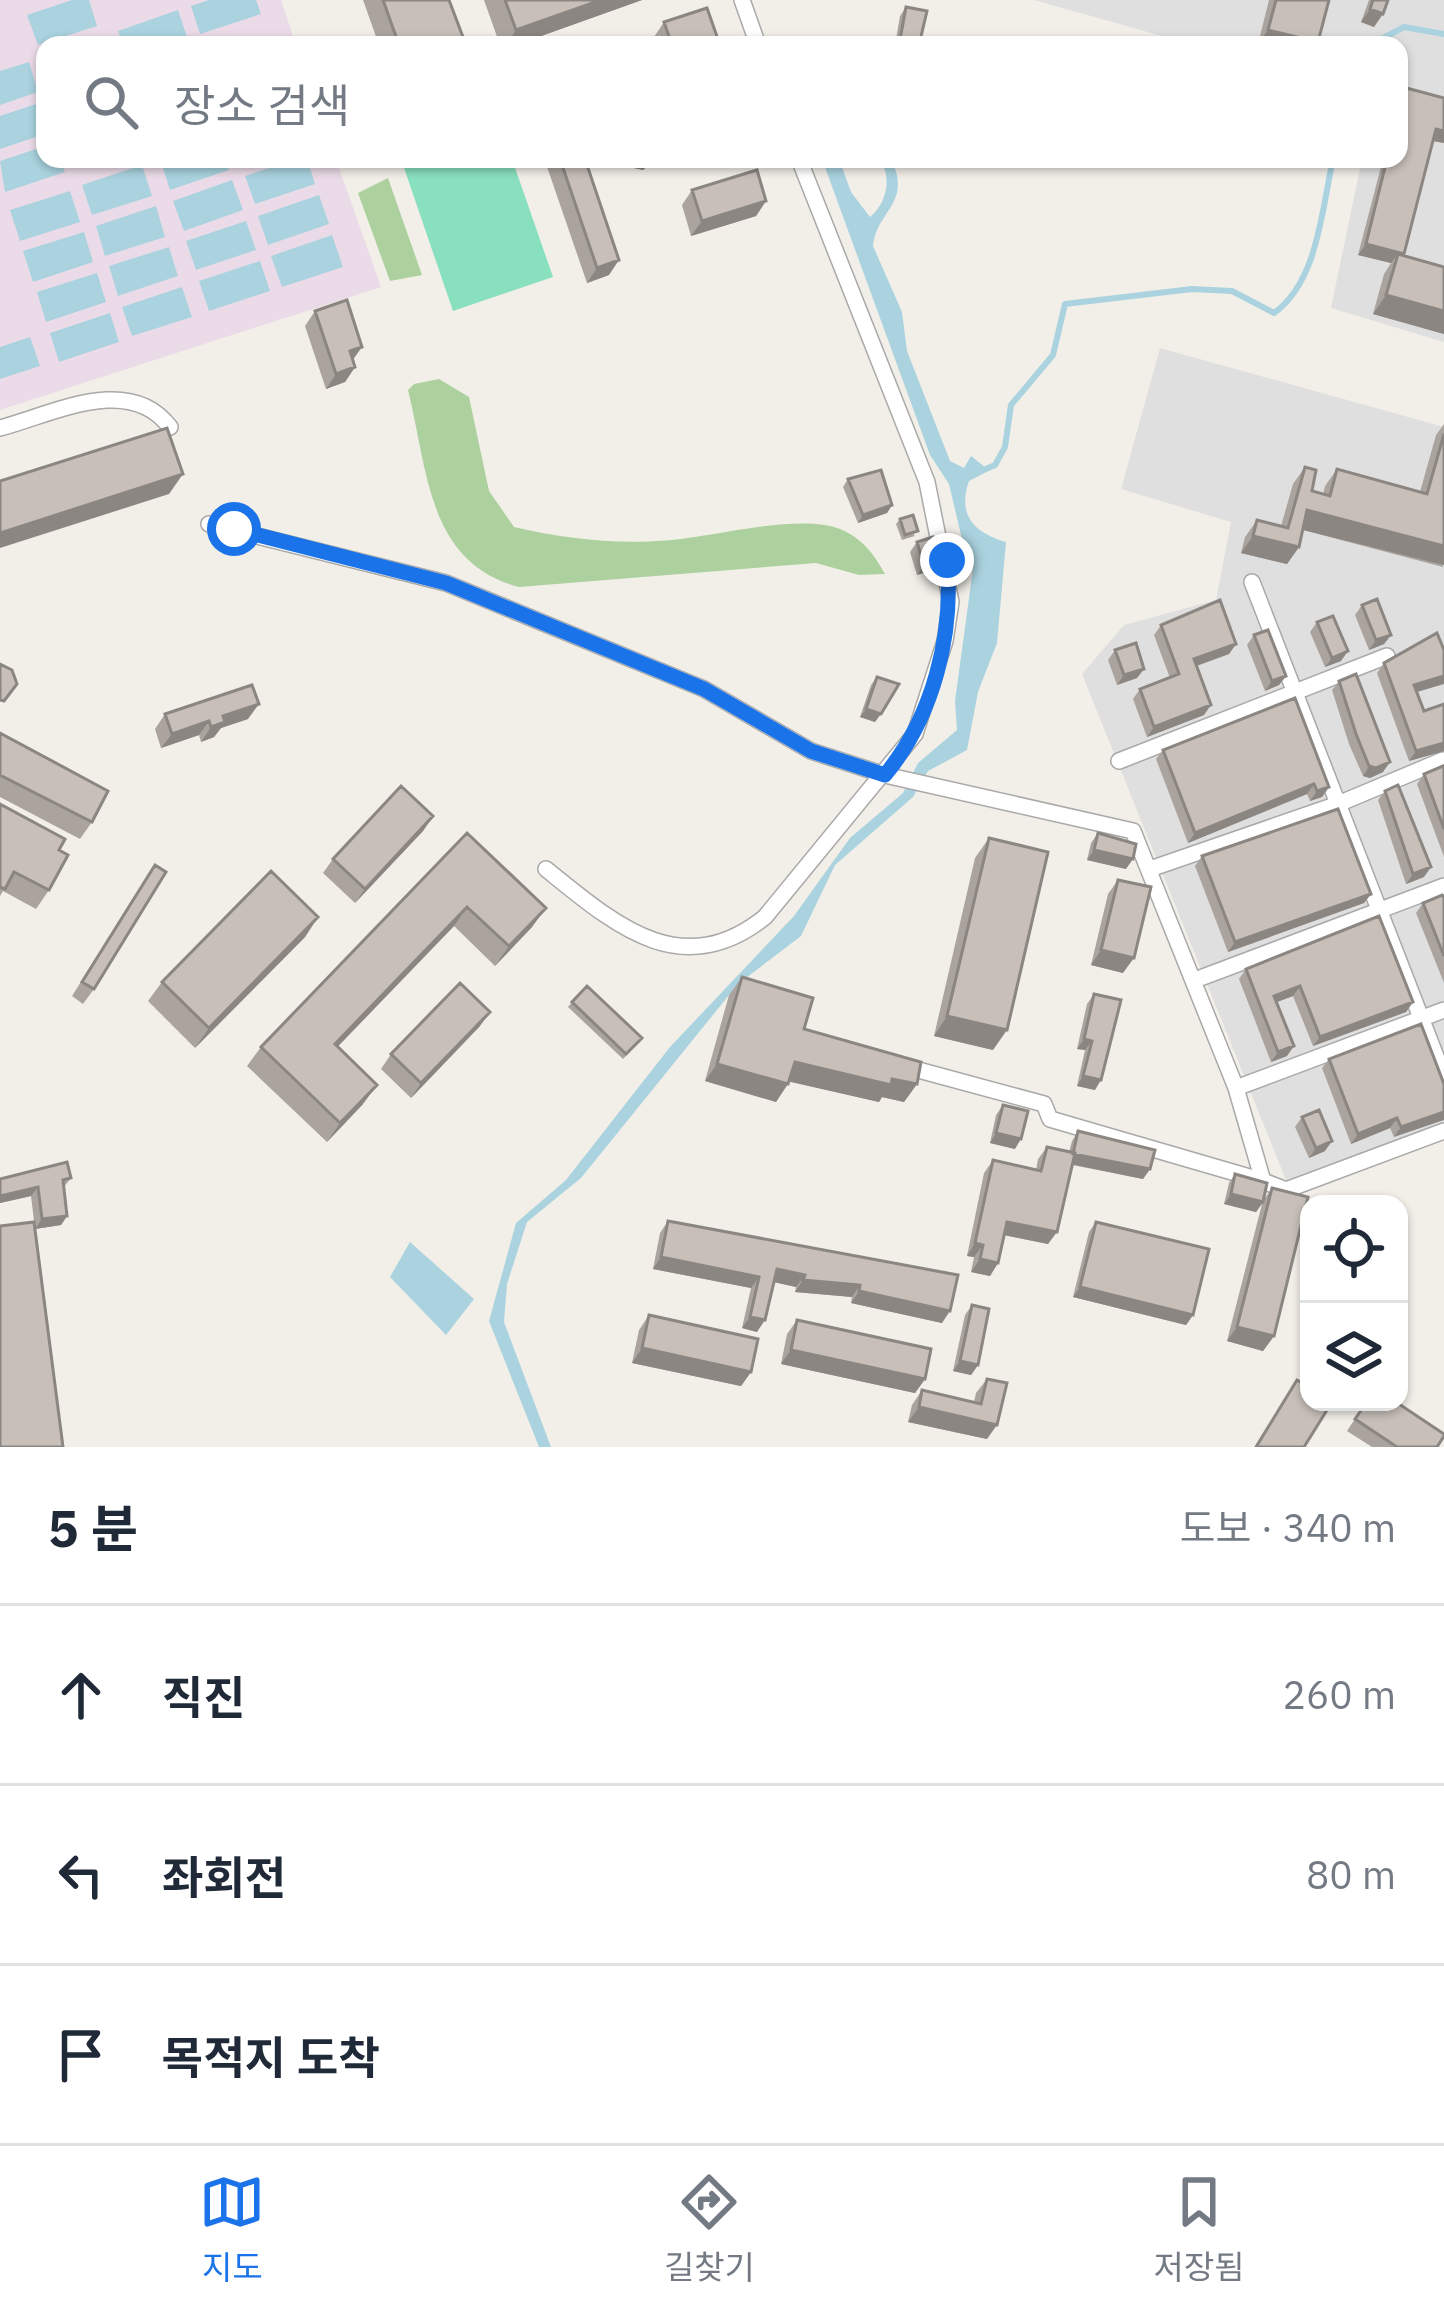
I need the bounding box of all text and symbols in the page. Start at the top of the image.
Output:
search box [36,36,1408,168]
icon: search [78,69,144,135]
text: 장소 검색 [174,76,350,134]
route start [207,502,261,556]
route end [920,533,974,587]
map controls [1300,1195,1408,1411]
button: locate [1300,1195,1408,1303]
button: layers [1300,1303,1408,1411]
text: 5 분 [48,1495,138,1561]
text: 도보 · 340 m [1180,1502,1396,1553]
icon: ahead [48,1662,114,1728]
text: 직진 [162,1668,245,1726]
text: 260 m [1283,1669,1396,1720]
icon: left [48,1842,114,1908]
text: 좌회전 [162,1848,286,1906]
text: 80 m [1306,1849,1396,1900]
icon: arrive [48,2022,114,2088]
text: 목적지 도착 [162,2028,380,2086]
tab: 지도 [199,2169,265,2289]
tab: 길찾기 [664,2169,755,2289]
tab: 저장됨 [1154,2169,1245,2289]

